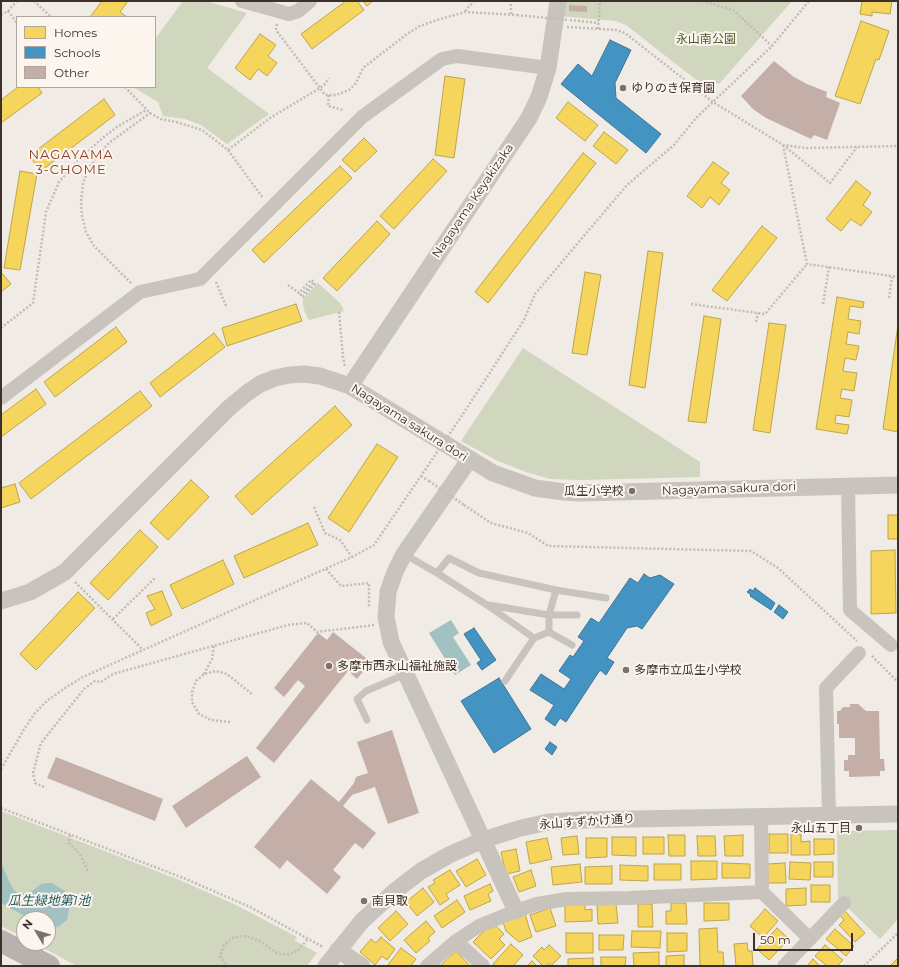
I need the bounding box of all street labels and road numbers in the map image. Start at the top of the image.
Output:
street label: Nagayama Keyakizaka [429,141,517,261]
street label: Nagayama sakura dori [348,381,470,465]
street label: Nagayama sakura dori [662,479,796,499]
street label: 永山すずかけ通り [539,811,635,833]

